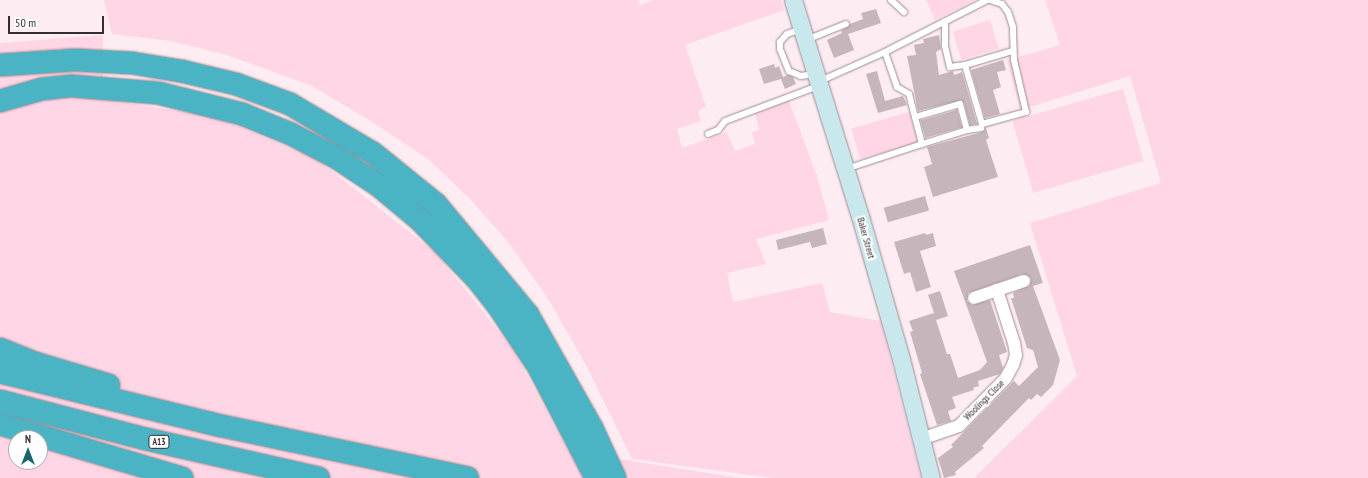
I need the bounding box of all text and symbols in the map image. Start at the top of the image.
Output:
scale bar [10,8,106,34]
text: 50 m [15,15,36,30]
street label: Baker Street [854,216,878,260]
street label: Woolings Close [961,377,1007,423]
north arrow [8,430,48,470]
text: N [25,432,31,446]
road number: A13 [148,435,170,449]

